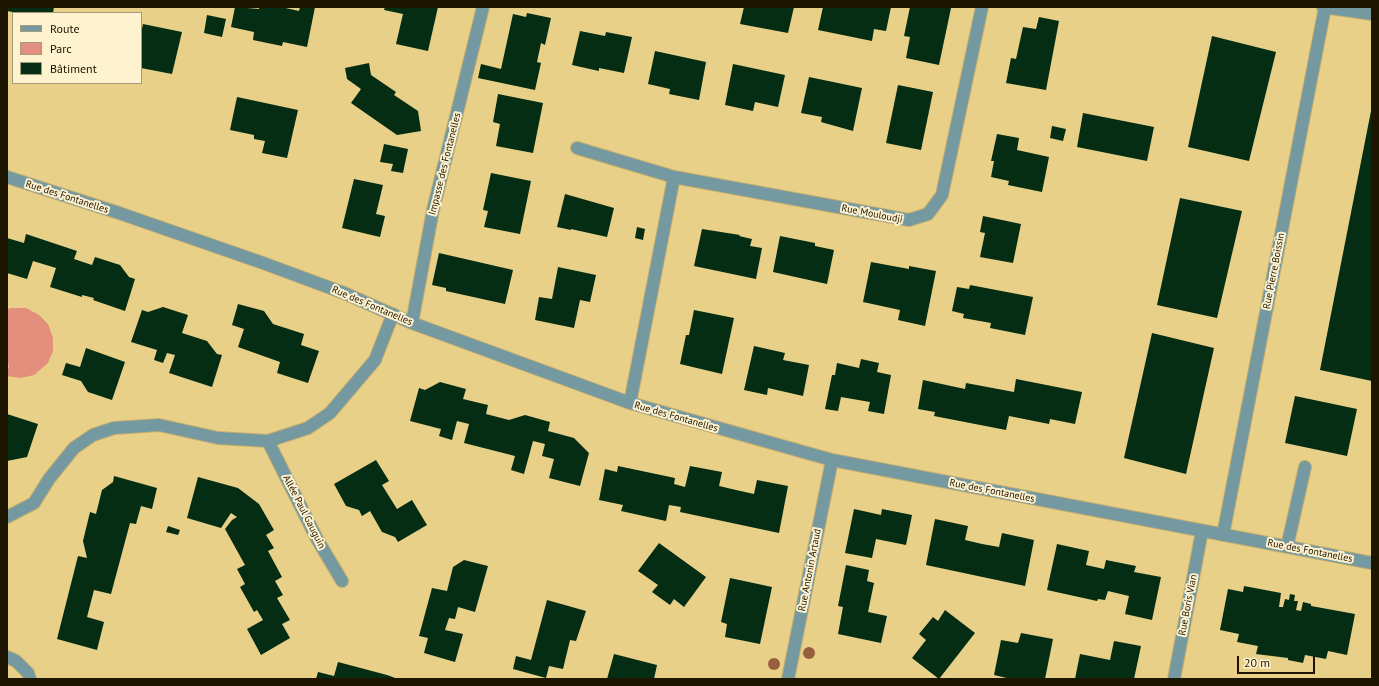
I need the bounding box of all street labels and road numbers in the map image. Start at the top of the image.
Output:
street label: Impasse des Fontanelles [426,112,464,216]
street label: Rue des Fontanelles [24,178,110,216]
street label: Rue Mouloudji [840,202,904,226]
street label: Rue Pierre Boissin [1261,232,1287,310]
street label: Rue des Fontanelles [330,284,414,328]
street label: Rue des Fontanelles [633,399,719,435]
street label: Allée Paul Gauguin [280,473,328,551]
street label: Rue des Fontanelles [948,477,1036,505]
street label: Rue Antonin Artaud [796,528,824,612]
street label: Rue des Fontanelles [1266,537,1354,565]
street label: Rue Boris Vian [1176,573,1200,637]

